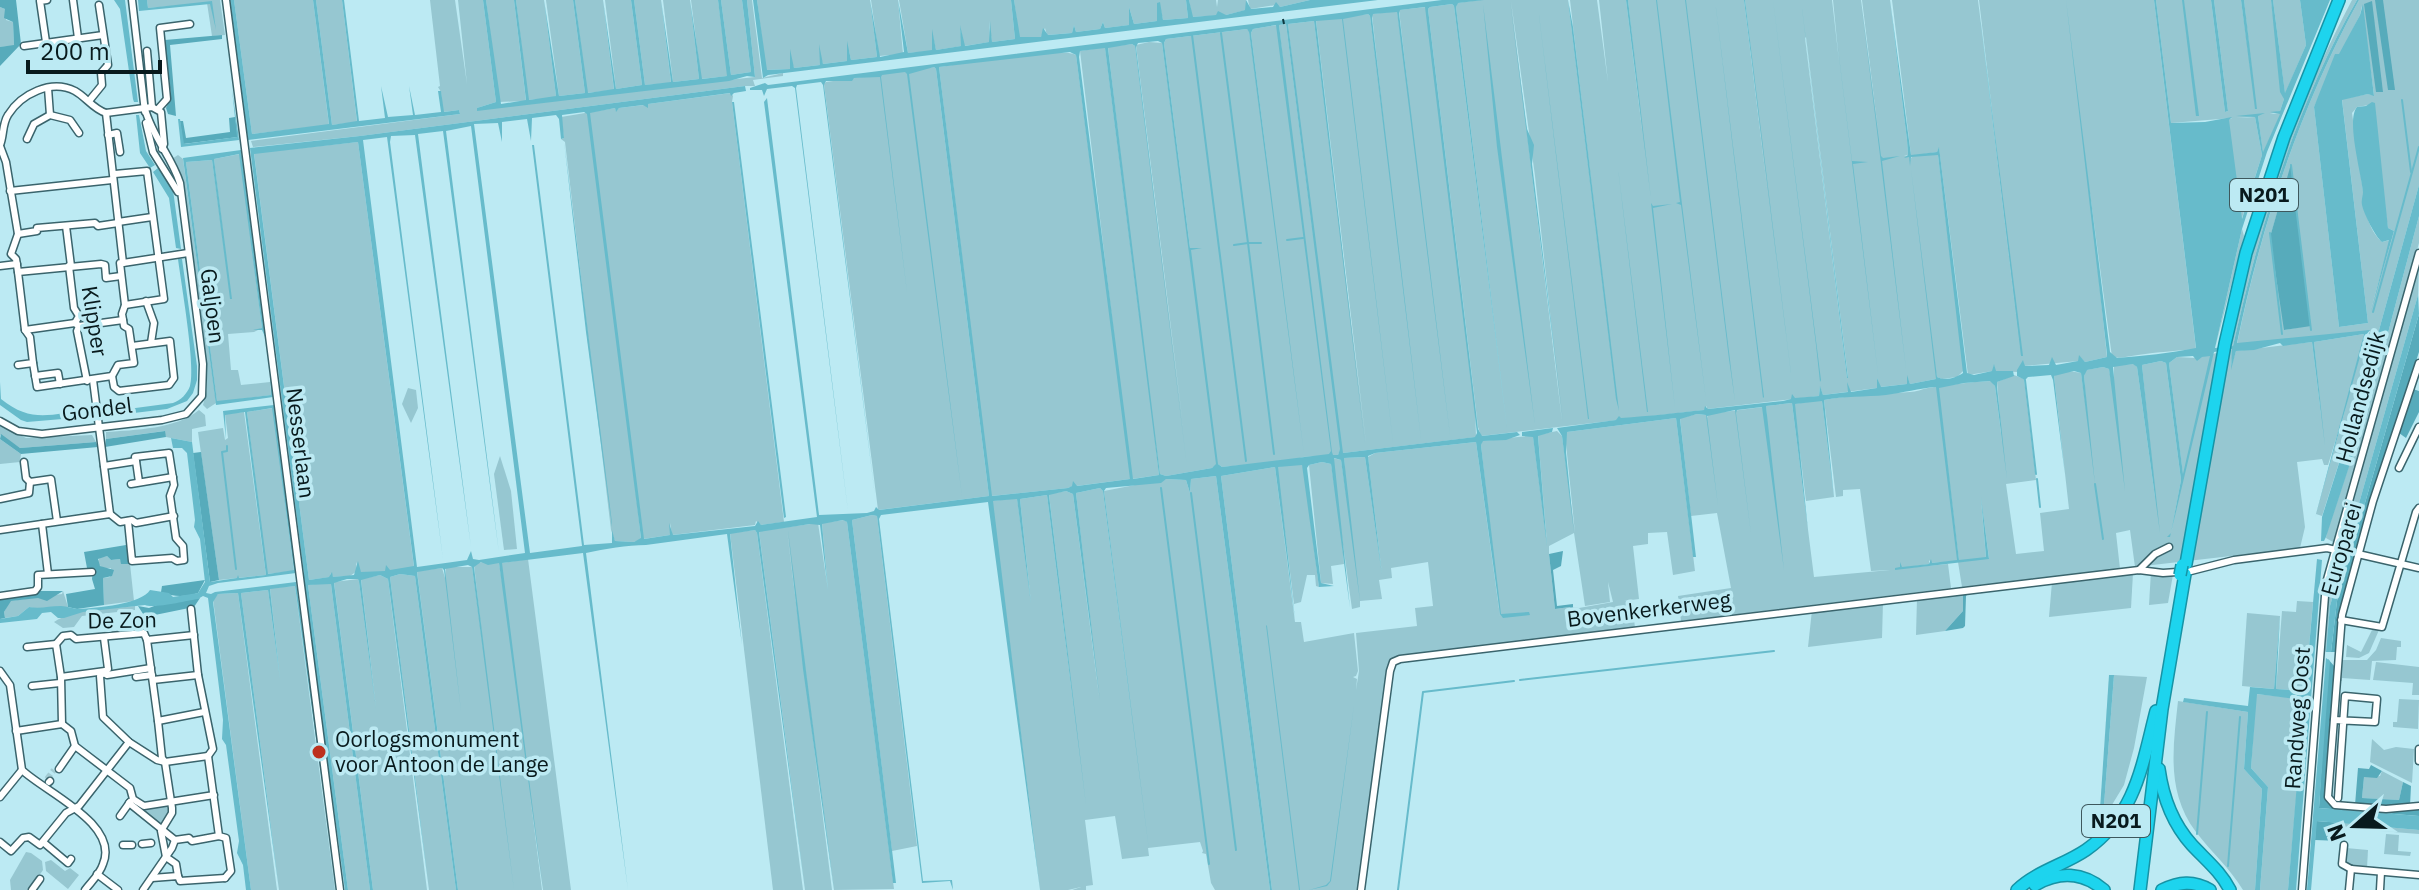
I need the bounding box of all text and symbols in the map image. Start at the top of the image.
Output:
scale bar [28,24,160,74]
text: 200 m [40,35,110,67]
road number: N201 [2230,179,2298,211]
street label: Galjoen [195,267,232,345]
street label: Klipper [76,284,115,358]
street label: Hollandsedijk [2328,328,2391,466]
street label: Nesserlaan [280,386,323,500]
street label: Gondel [60,390,134,427]
street label: Europarei [2313,499,2368,599]
street label: Bovenkerkerweg [1565,584,1733,633]
street label: De Zon [87,604,157,635]
street label: Randweg Oost [2277,646,2316,790]
place label: Oorlogsmonument voor Antoon de Lange [335,724,549,778]
marker: Oorlogsmonument voor Antoon de Lange [310,743,328,761]
north arrow [2315,786,2395,866]
road number: N201 [2082,805,2150,837]
text: N [2319,821,2352,845]

